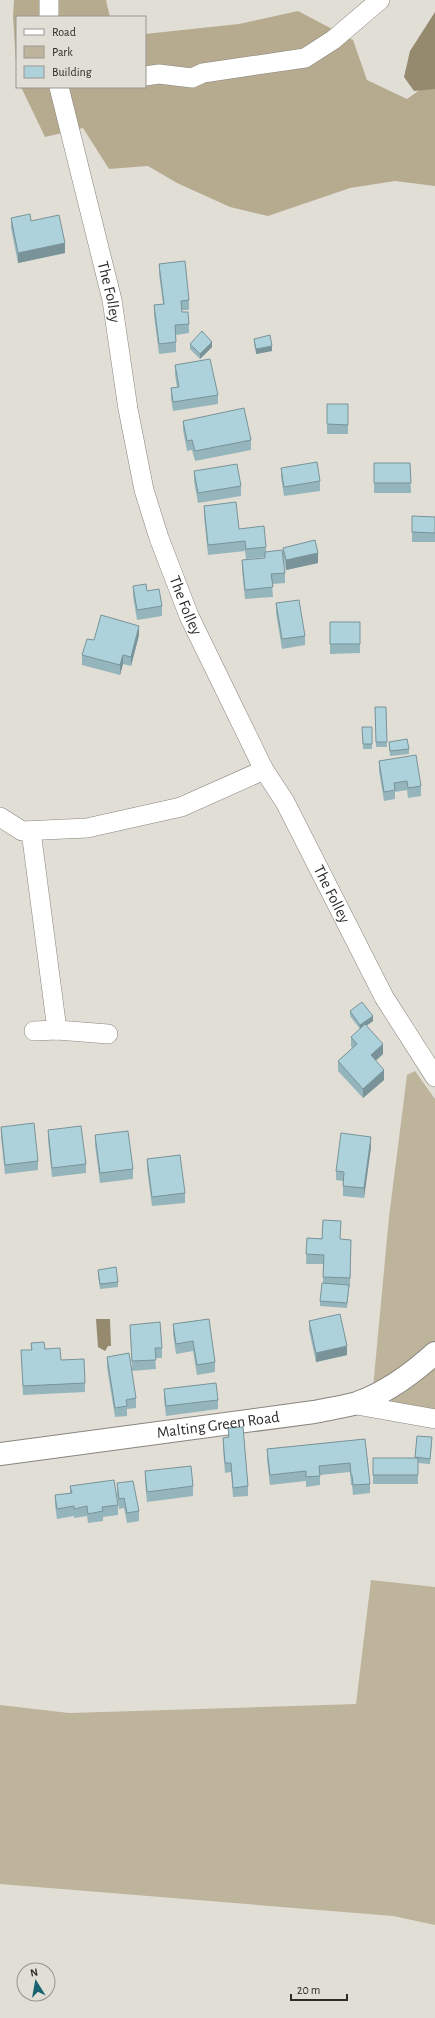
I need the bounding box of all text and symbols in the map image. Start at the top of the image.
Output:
legend [16,16,146,88]
text: Road [52,26,76,38]
text: Park [52,46,73,58]
text: Building [52,66,92,78]
street label: The Folley [95,260,123,324]
street label: The Folley [166,574,205,638]
street label: The Folley [311,863,353,926]
street label: Malting Green Road [156,1409,280,1441]
north arrow [16,1962,56,2002]
text: N [29,1967,39,1979]
scale bar [291,1976,347,2002]
text: 20 m [297,1984,320,1996]

